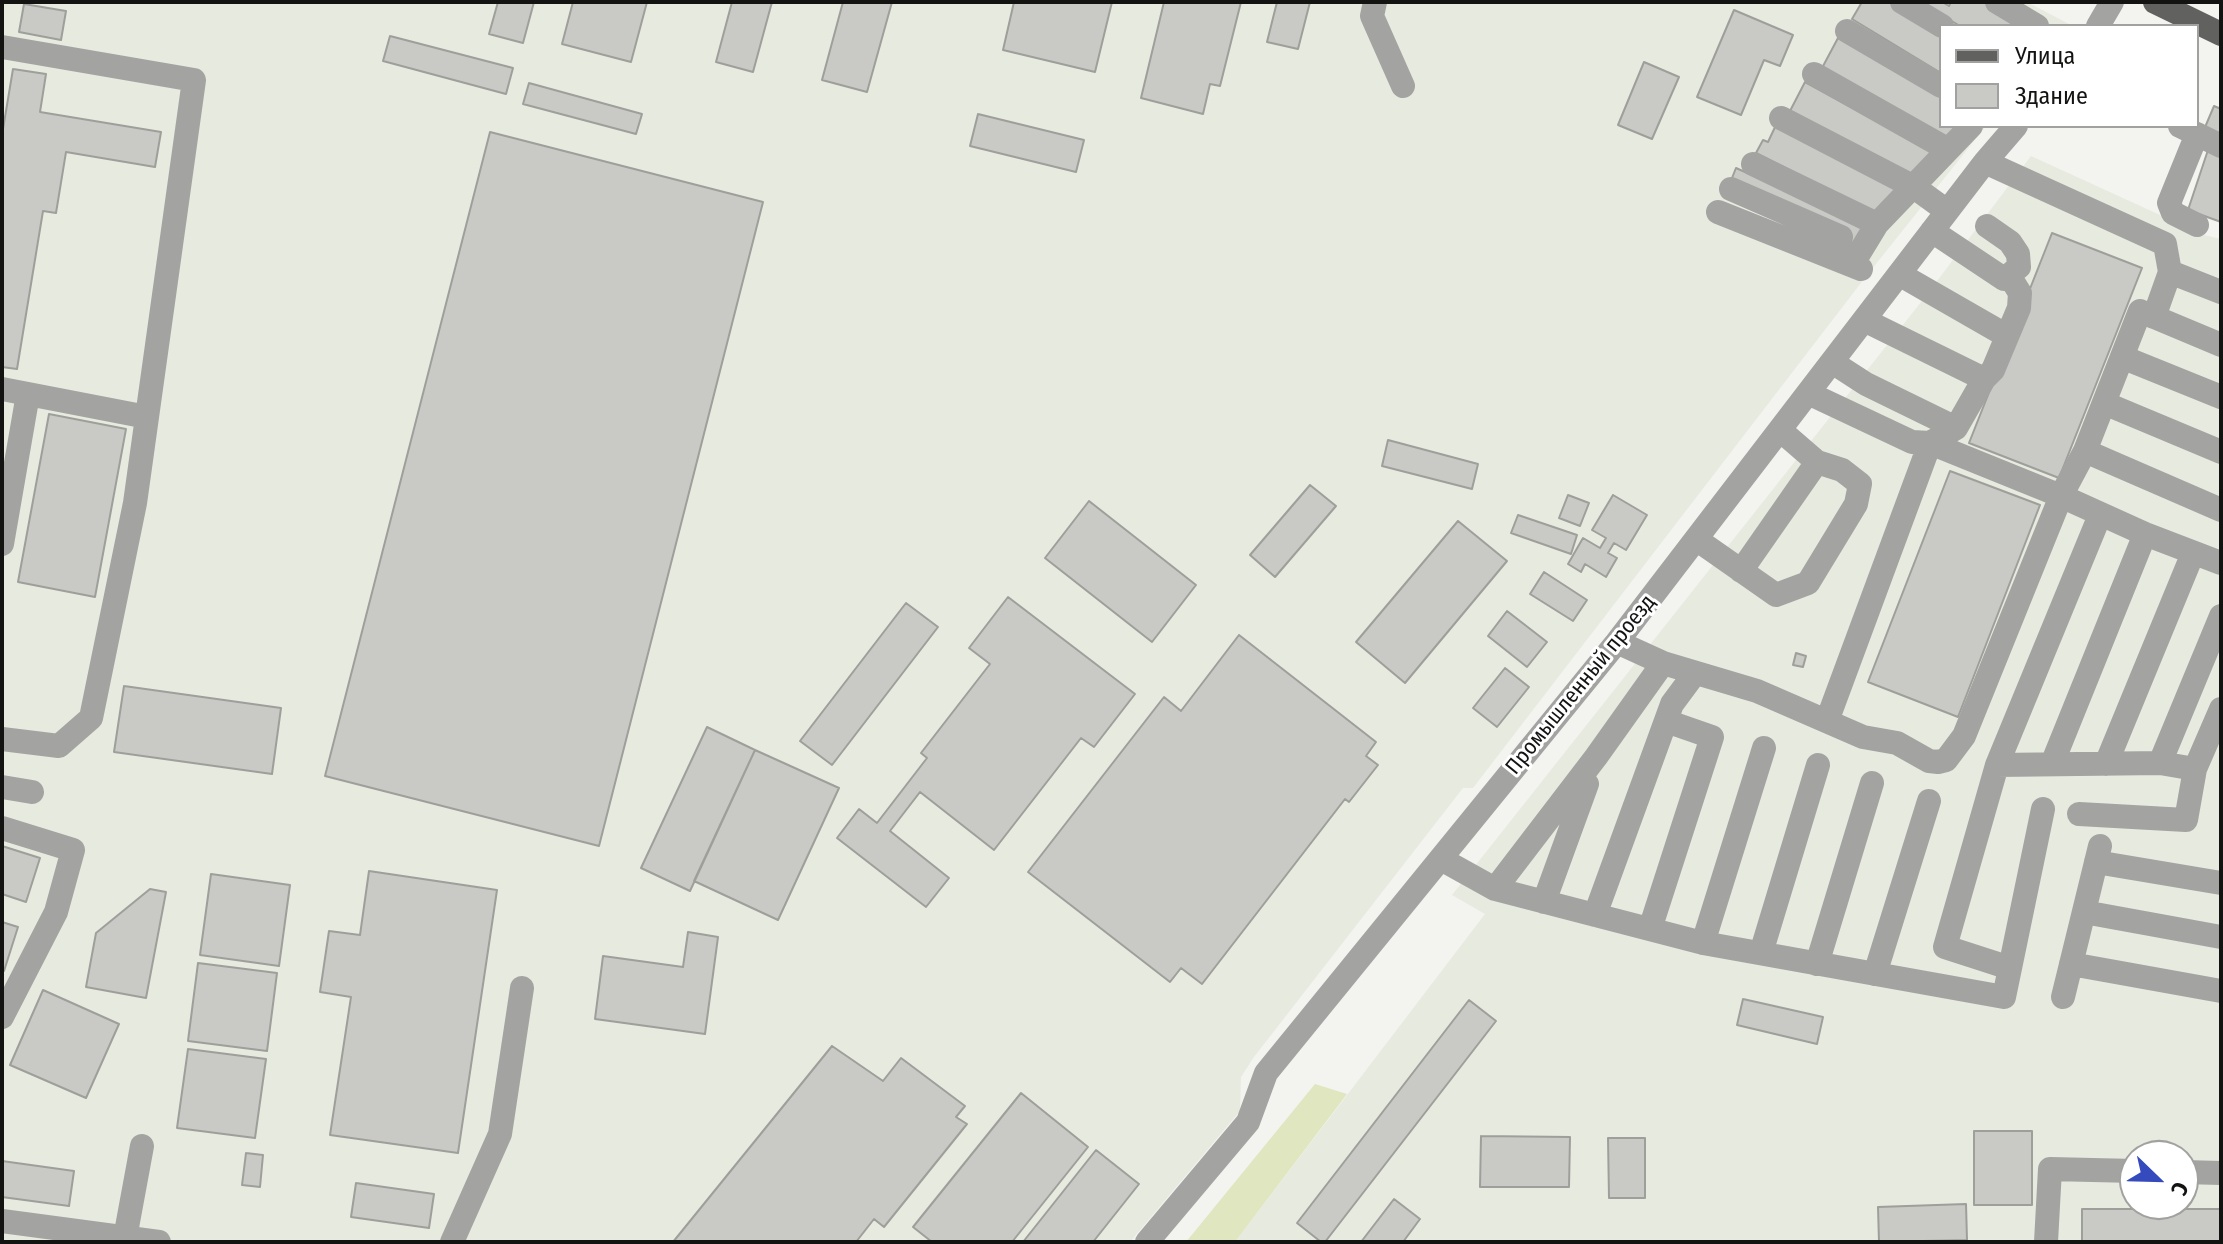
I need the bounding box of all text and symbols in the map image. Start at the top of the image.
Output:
legend [1939,24,2199,128]
text: Улица [2015,42,2075,70]
text: Здание [2015,82,2088,110]
street label: Промышленный проезд [1500,590,1662,780]
north arrow [2119,1140,2199,1220]
text: С [2165,1178,2194,1199]

